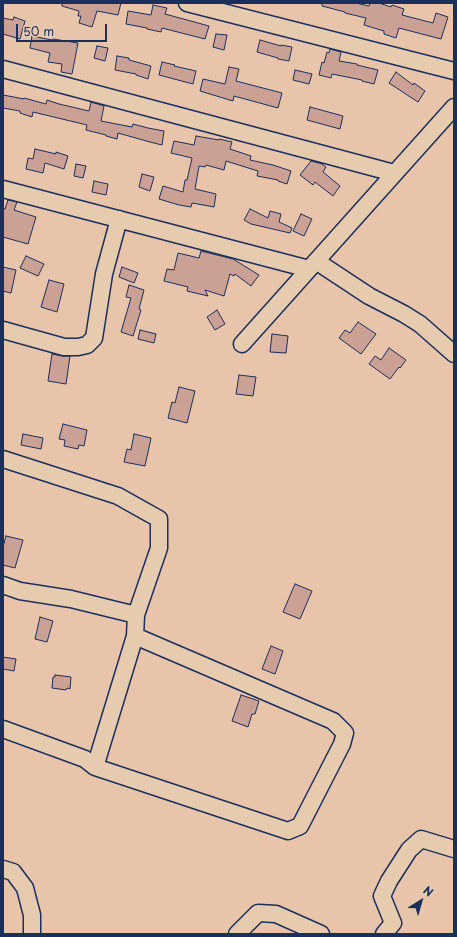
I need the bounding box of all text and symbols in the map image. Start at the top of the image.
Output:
scale bar [18,16,109,42]
text: 50 m [23,22,54,40]
north arrow [401,881,441,921]
text: N [420,882,437,900]

